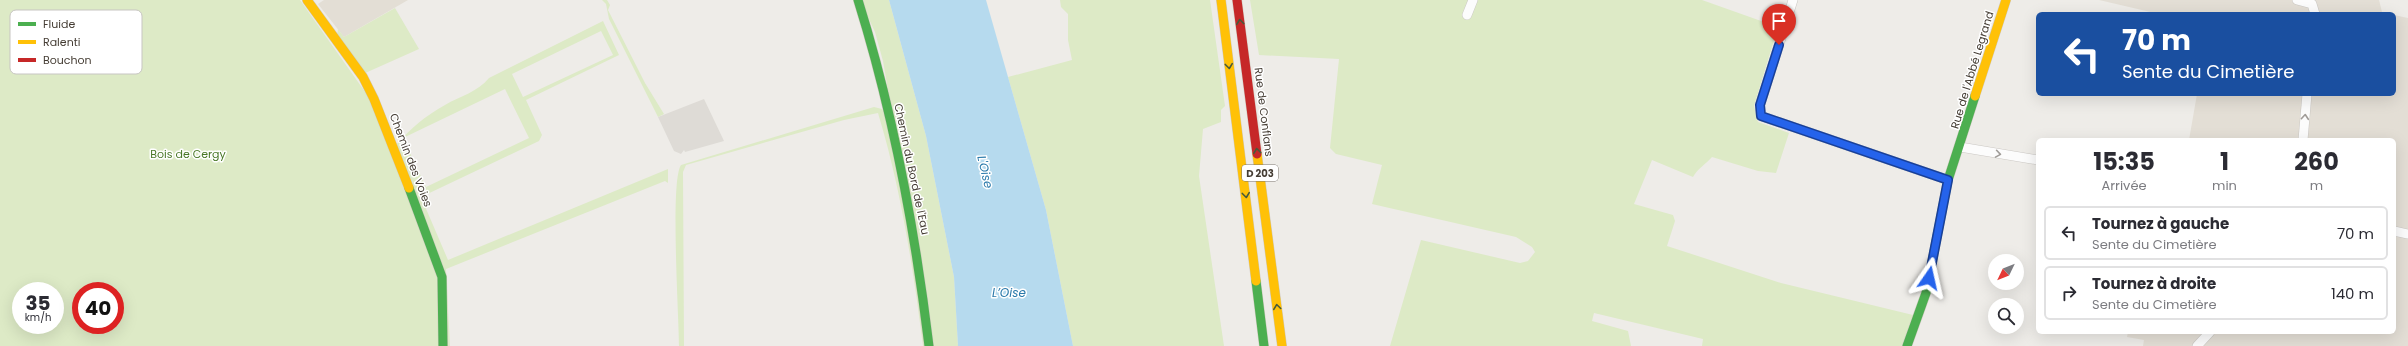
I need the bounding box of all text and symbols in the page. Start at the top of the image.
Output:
pin [1762,4,1796,45]
street label: Rue de l'Abbé Legrand [1946,9,1998,131]
legend [10,10,142,74]
icon: arrive [1768,10,1790,32]
text: Fluide [43,16,75,32]
one-way arrow [1236,19,1245,25]
text: 70 m [2122,21,2191,60]
icon: left [2056,28,2108,80]
text: Ralenti [43,34,81,50]
text: Bouchon [43,52,92,68]
text: Sente du Cimetière [2122,59,2294,84]
one-way arrow [1224,63,1233,70]
street label: Rue de Conflans [1251,66,1277,158]
street label: Chemin du Bord de l'Eau [890,102,934,236]
street label: Chemin des Voies [386,111,436,209]
one-way arrow [2301,114,2310,120]
text: 15:35 [2093,145,2155,178]
text: 1 [2220,145,2229,178]
text: 260 [2294,145,2339,178]
park label: Bois de Cergy [150,146,227,162]
one-way arrow [1253,148,1262,154]
one-way arrow [1995,149,2002,158]
water label: L'Oise [973,154,998,191]
road number: D 203 [1242,165,1278,181]
text: Arrivée [2101,176,2147,195]
text: min [2212,176,2237,195]
text: m [2310,176,2323,195]
one-way arrow [1241,192,1250,198]
text: Tournez à gauche [2092,213,2229,234]
icon: left [2058,222,2080,244]
text: 70 m [2337,223,2374,244]
text: Sente du Cimetière [2092,235,2216,254]
north arrow [1988,254,2024,290]
map controls [1988,254,2024,334]
position arrow [1908,257,1950,299]
text: Tournez à droite [2092,273,2216,294]
speed limit sign: 40 [72,282,124,334]
icon: right [2058,282,2080,304]
text: 140 m [2331,283,2374,304]
water label: L’Oise [992,284,1027,301]
text: 35 [25,289,51,317]
text: Sente du Cimetière [2092,295,2216,314]
button: search [1988,298,2024,334]
one-way arrow [1273,304,1282,310]
text: km/h [25,310,51,325]

